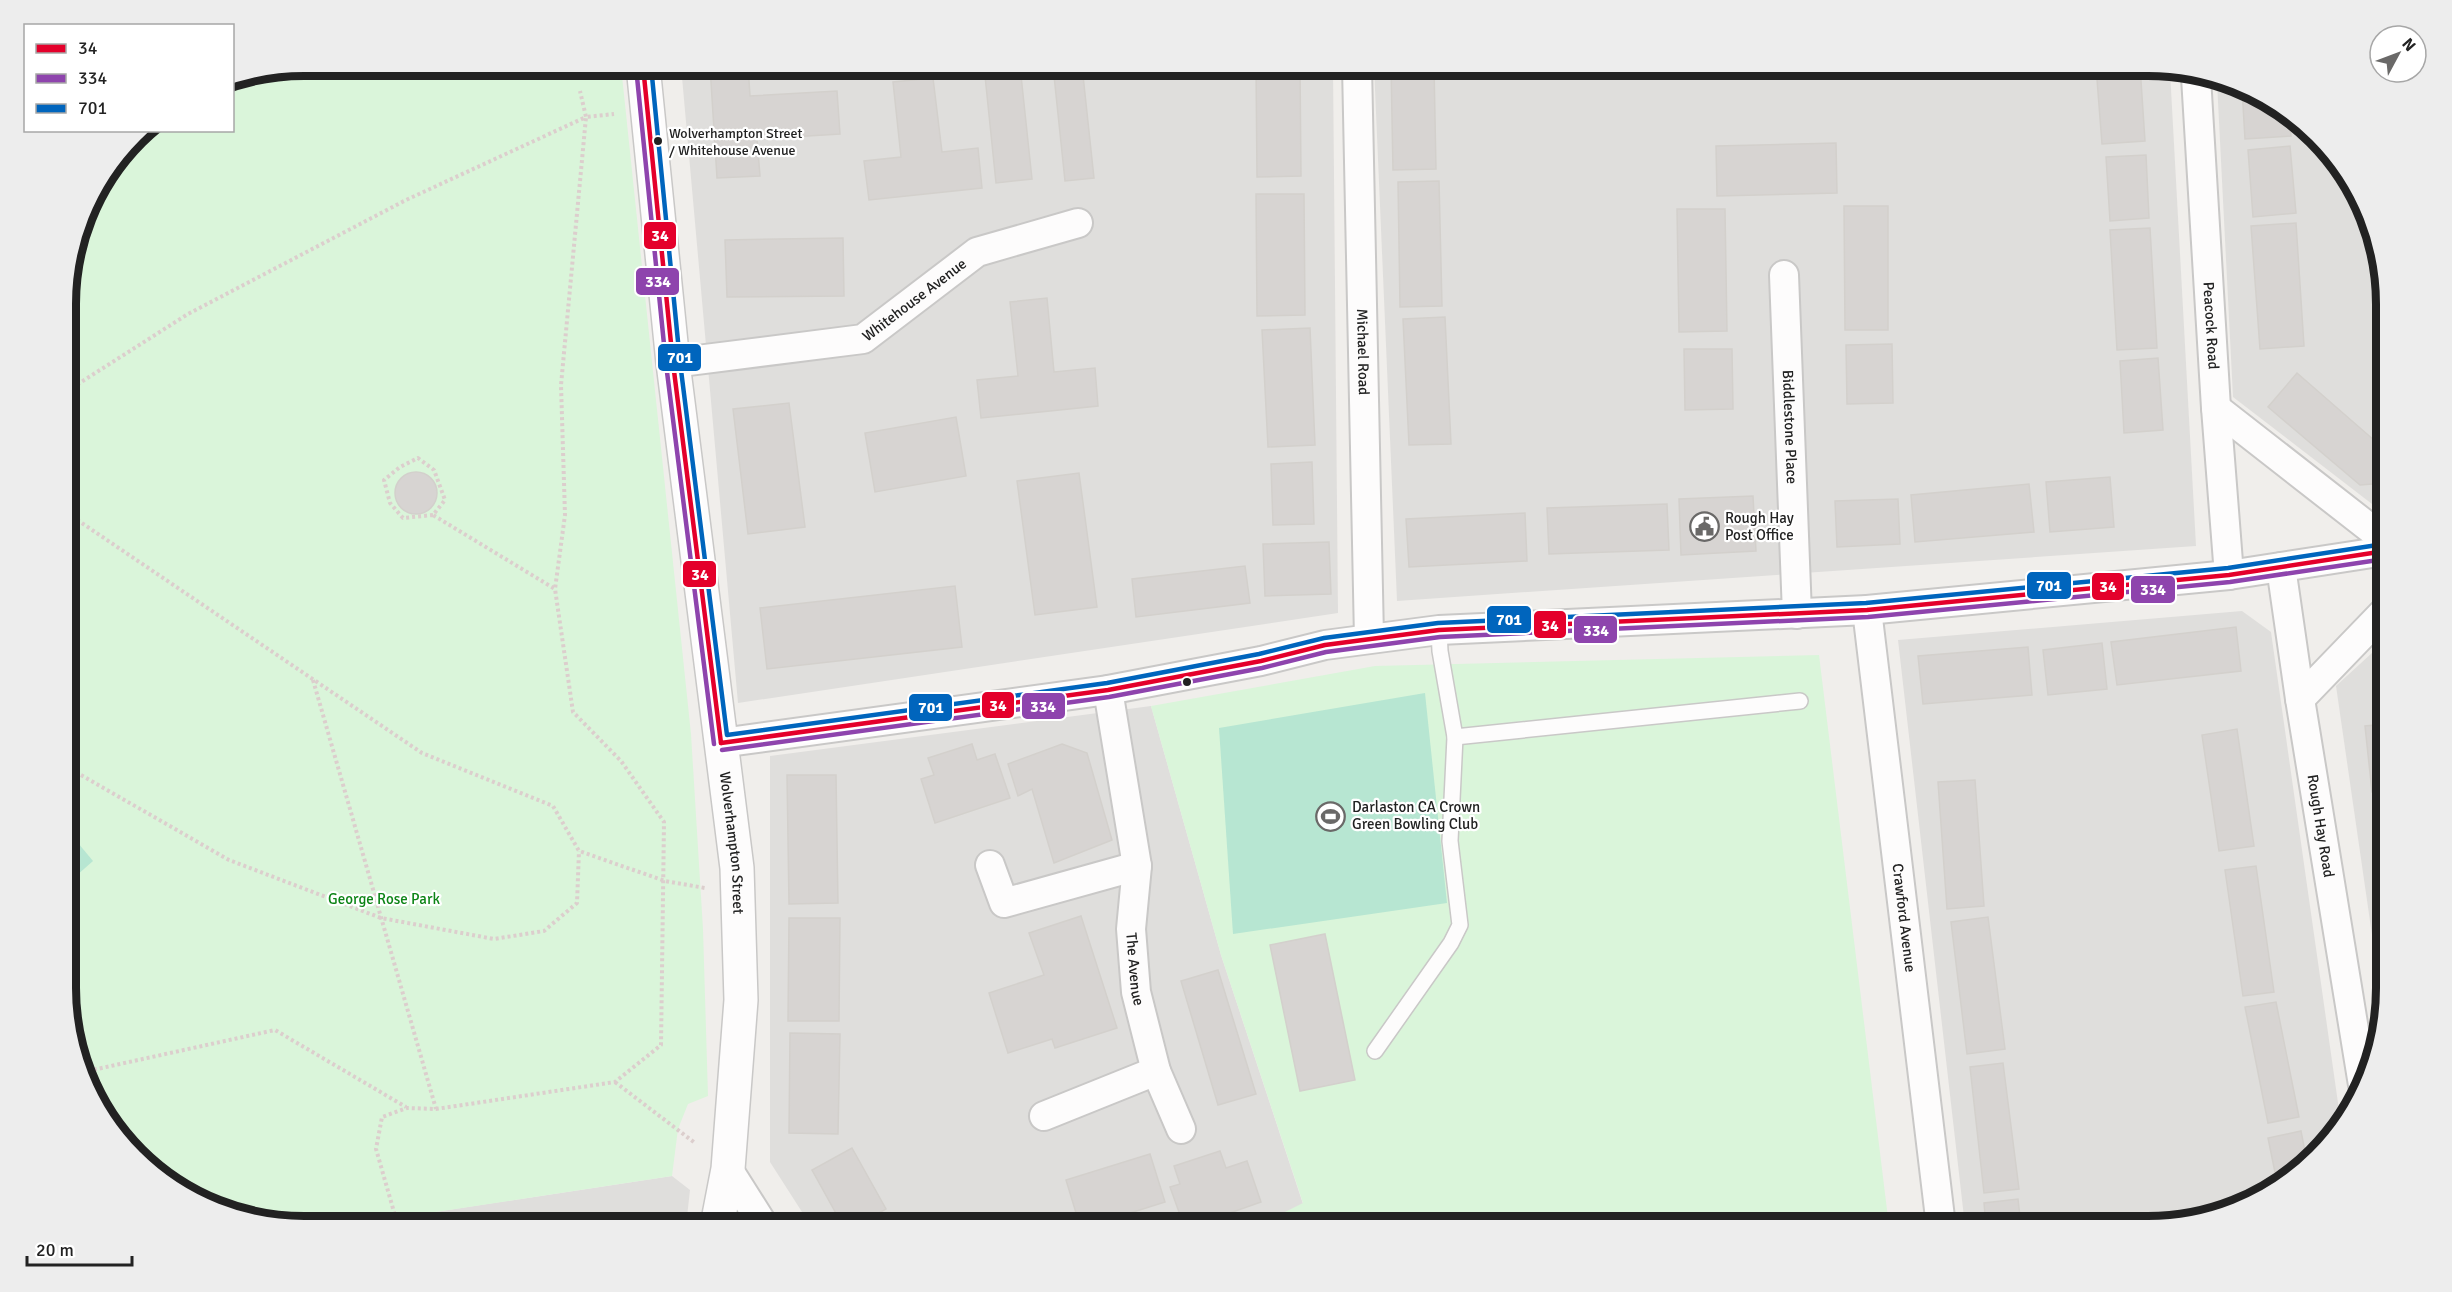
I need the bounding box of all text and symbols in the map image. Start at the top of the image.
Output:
legend [24,24,234,132]
north arrow [2368,24,2428,84]
text: N [2397,34,2420,56]
text: 34 [78,37,98,59]
text: 334 [78,67,107,89]
text: 701 [78,97,107,119]
place label: Wolverhampton Street / Whitehouse Avenue [669,125,803,159]
marker: Wolverhampton Street / Whitehouse Avenue [652,135,664,147]
line badge: 34 [643,221,677,250]
text: 34 [651,226,669,246]
street label: Whitehouse Avenue [859,254,970,345]
line badge: 334 [635,267,680,296]
text: 334 [645,272,671,292]
street label: Peacock Road [2199,281,2223,370]
street label: Michael Road [1353,309,1373,395]
line badge: 701 [657,343,702,372]
text: 701 [667,348,693,368]
street label: Biddlestone Place [1779,369,1801,484]
place label: Rough Hay Post Office [1725,509,1794,544]
public building icon: Rough Hay Post Office [1688,511,1720,543]
line badge: 34 [682,560,717,588]
text: 34 [691,565,709,585]
line badge: 701 [2026,571,2072,600]
line badge: 34 [2091,572,2125,601]
line badge: 334 [2130,575,2176,604]
text: 701 [2036,576,2062,596]
text: 34 [2099,577,2117,597]
text: 334 [2140,580,2166,600]
line badge: 701 [1486,605,1532,634]
text: 701 [1496,610,1522,630]
line badge: 34 [1533,610,1567,639]
line badge: 334 [1573,615,1618,644]
text: 34 [1541,616,1559,636]
text: 334 [1583,621,1609,641]
unlabelled marker [1181,676,1193,688]
line badge: 34 [981,691,1015,719]
line badge: 334 [1021,692,1066,720]
line badge: 701 [908,693,953,722]
text: 34 [989,696,1007,716]
text: 334 [1030,697,1056,717]
text: 701 [918,698,944,718]
street label: Wolverhampton Street [716,770,747,914]
street label: Rough Hay Road [2303,773,2338,879]
place label: Darlaston CA Crown Green Bowling Club [1352,798,1480,833]
sports icon: Darlaston CA Crown Green Bowling Club [1315,800,1347,832]
street label: Crawford Avenue [1889,862,1919,973]
park label: George Rose Park [328,890,440,908]
street label: The Avenue [1122,932,1148,1008]
scale bar [27,1229,132,1267]
text: 20 m [36,1239,74,1261]

